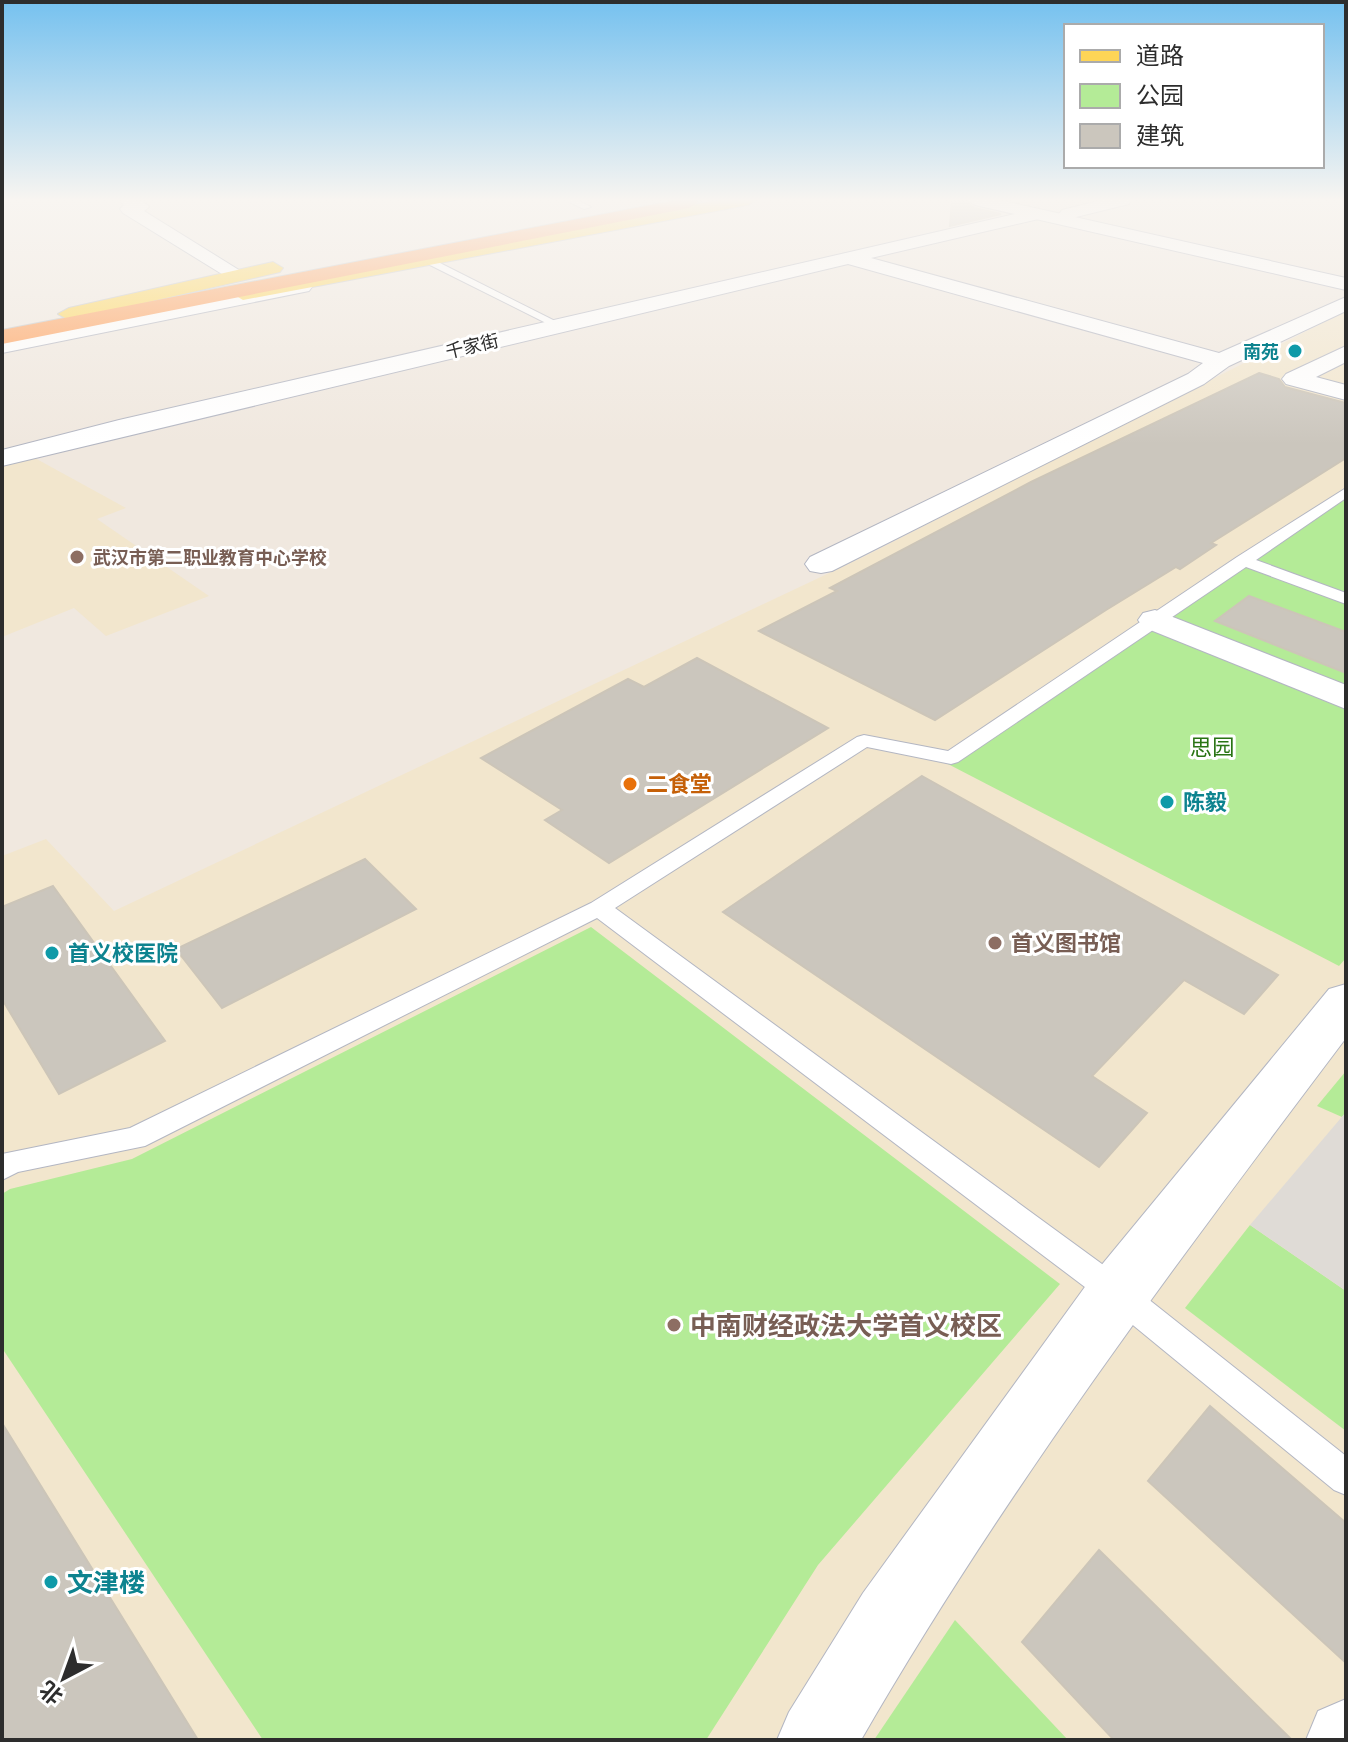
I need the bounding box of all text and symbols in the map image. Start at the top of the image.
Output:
legend [1064,24,1324,168]
text: 道路 [1136,40,1184,70]
text: 公园 [1136,80,1184,110]
text: 建筑 [1136,120,1184,150]
street label: 千家街 [443,329,501,363]
place label: 南苑 [1243,340,1279,363]
marker: 南苑 [1286,342,1304,360]
place label: 武汉市第二职业教育中心学校 [93,546,327,569]
marker: 武汉市第二职业教育中心学校 [68,548,86,566]
park label: 思园 [1190,733,1234,761]
place label: 二食堂 [646,770,712,798]
marker: 二食堂 [621,775,639,793]
place label: 陈毅 [1183,788,1227,816]
marker: 陈毅 [1158,793,1176,811]
place label: 首义图书馆 [1011,929,1121,957]
marker: 首义图书馆 [986,934,1004,952]
place label: 首义校医院 [68,939,178,967]
marker: 首义校医院 [43,944,61,962]
place label: 中南财经政法大学首义校区 [690,1309,1002,1342]
marker: 中南财经政法大学首义校区 [665,1316,683,1334]
place label: 文津楼 [67,1566,145,1599]
marker: 文津楼 [42,1573,60,1591]
north arrow [24,1638,104,1718]
text: 北 [33,1675,68,1711]

